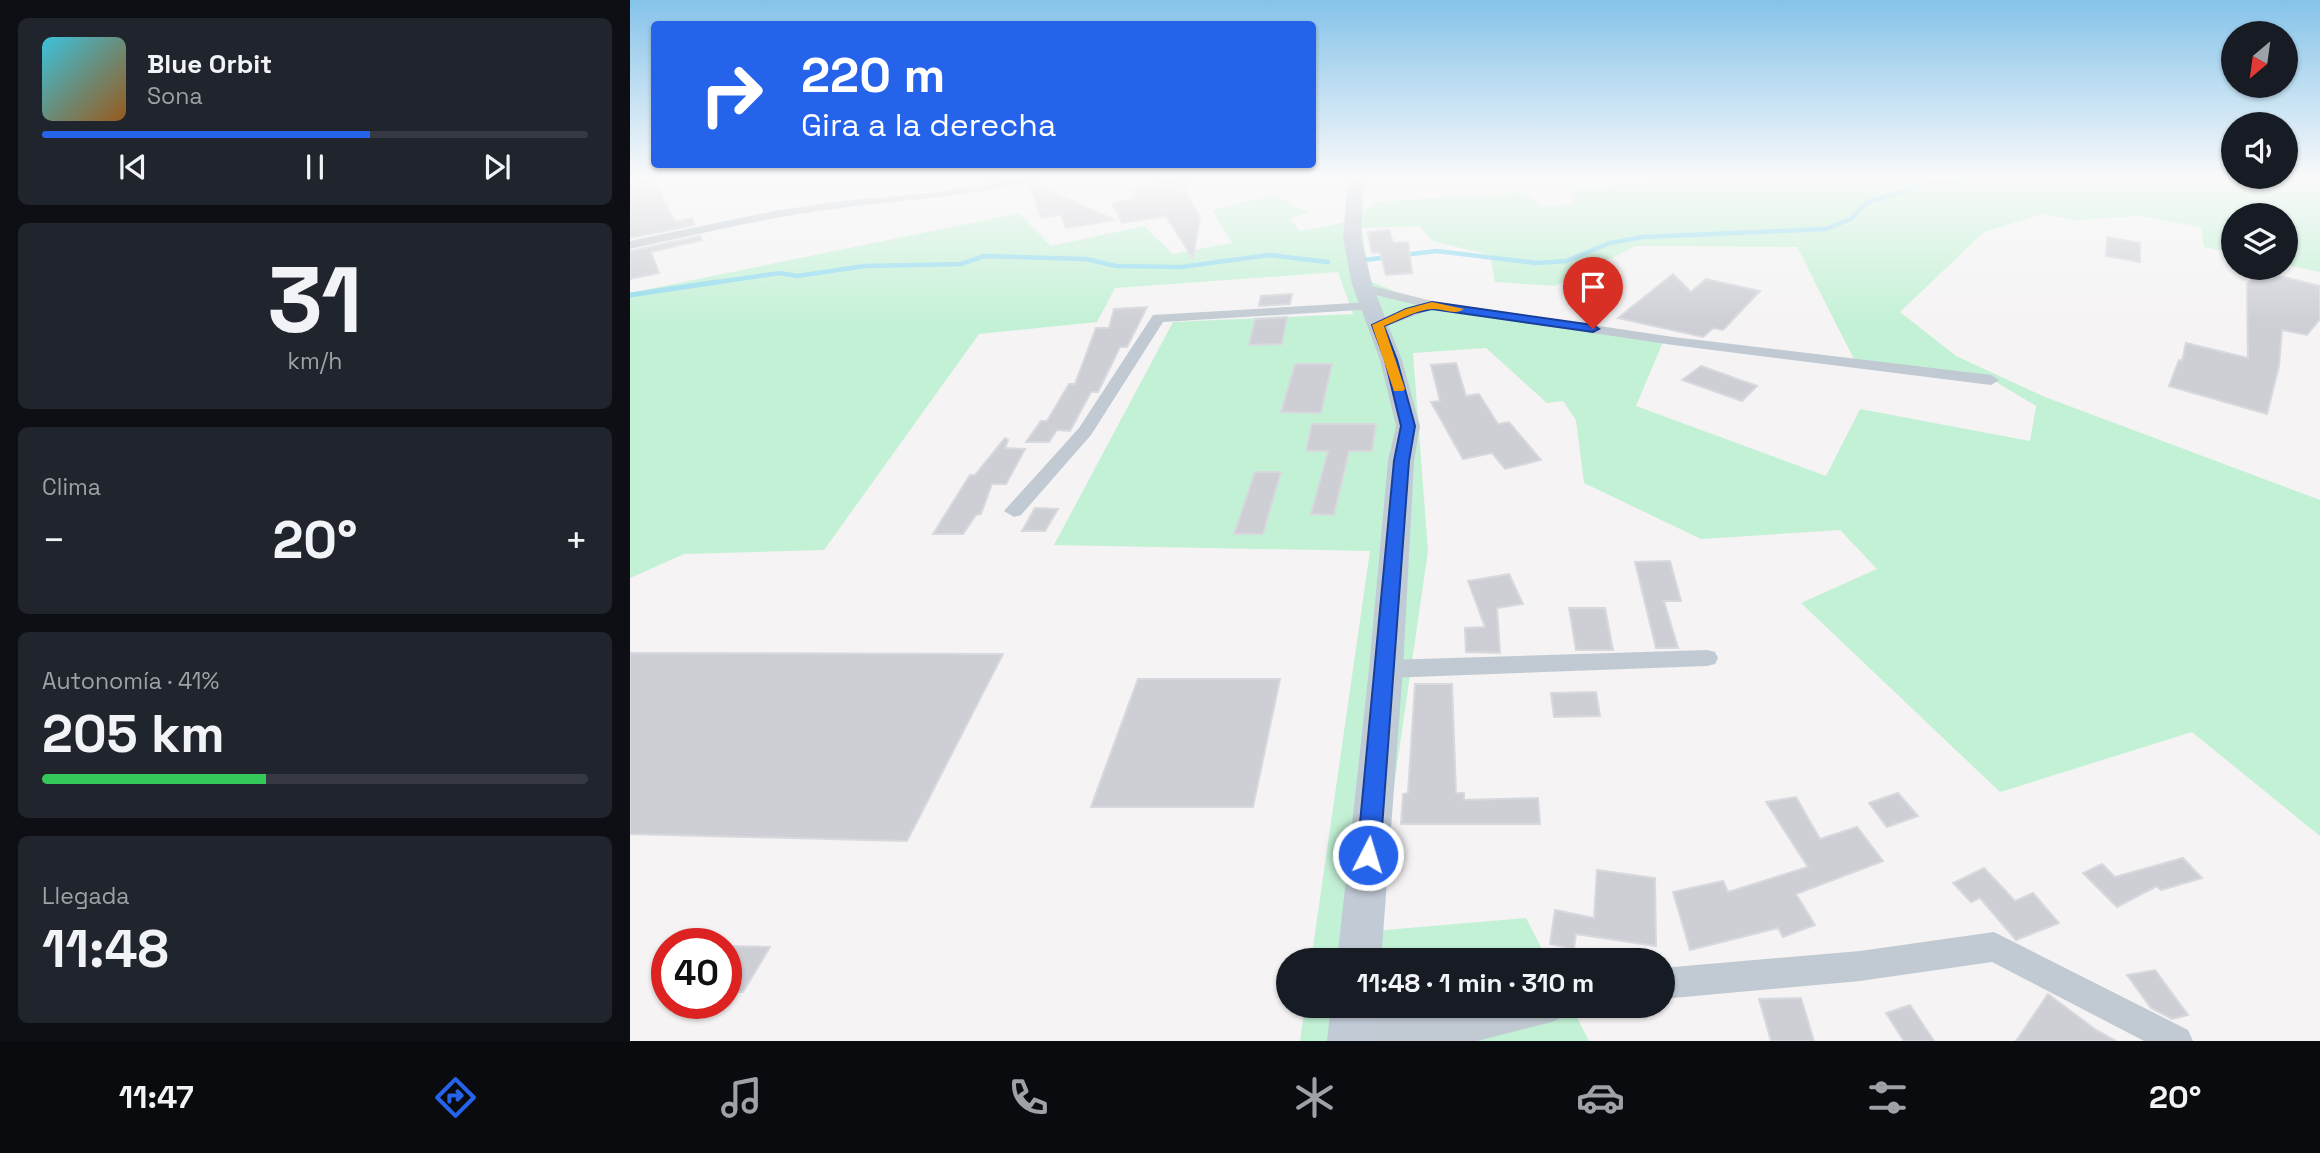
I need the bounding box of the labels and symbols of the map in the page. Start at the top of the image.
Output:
north arrow [2221,21,2298,98]
pin [1563,257,1623,329]
position arrow [1331,818,1405,892]
speed limit sign: 40 [651,928,742,1019]

